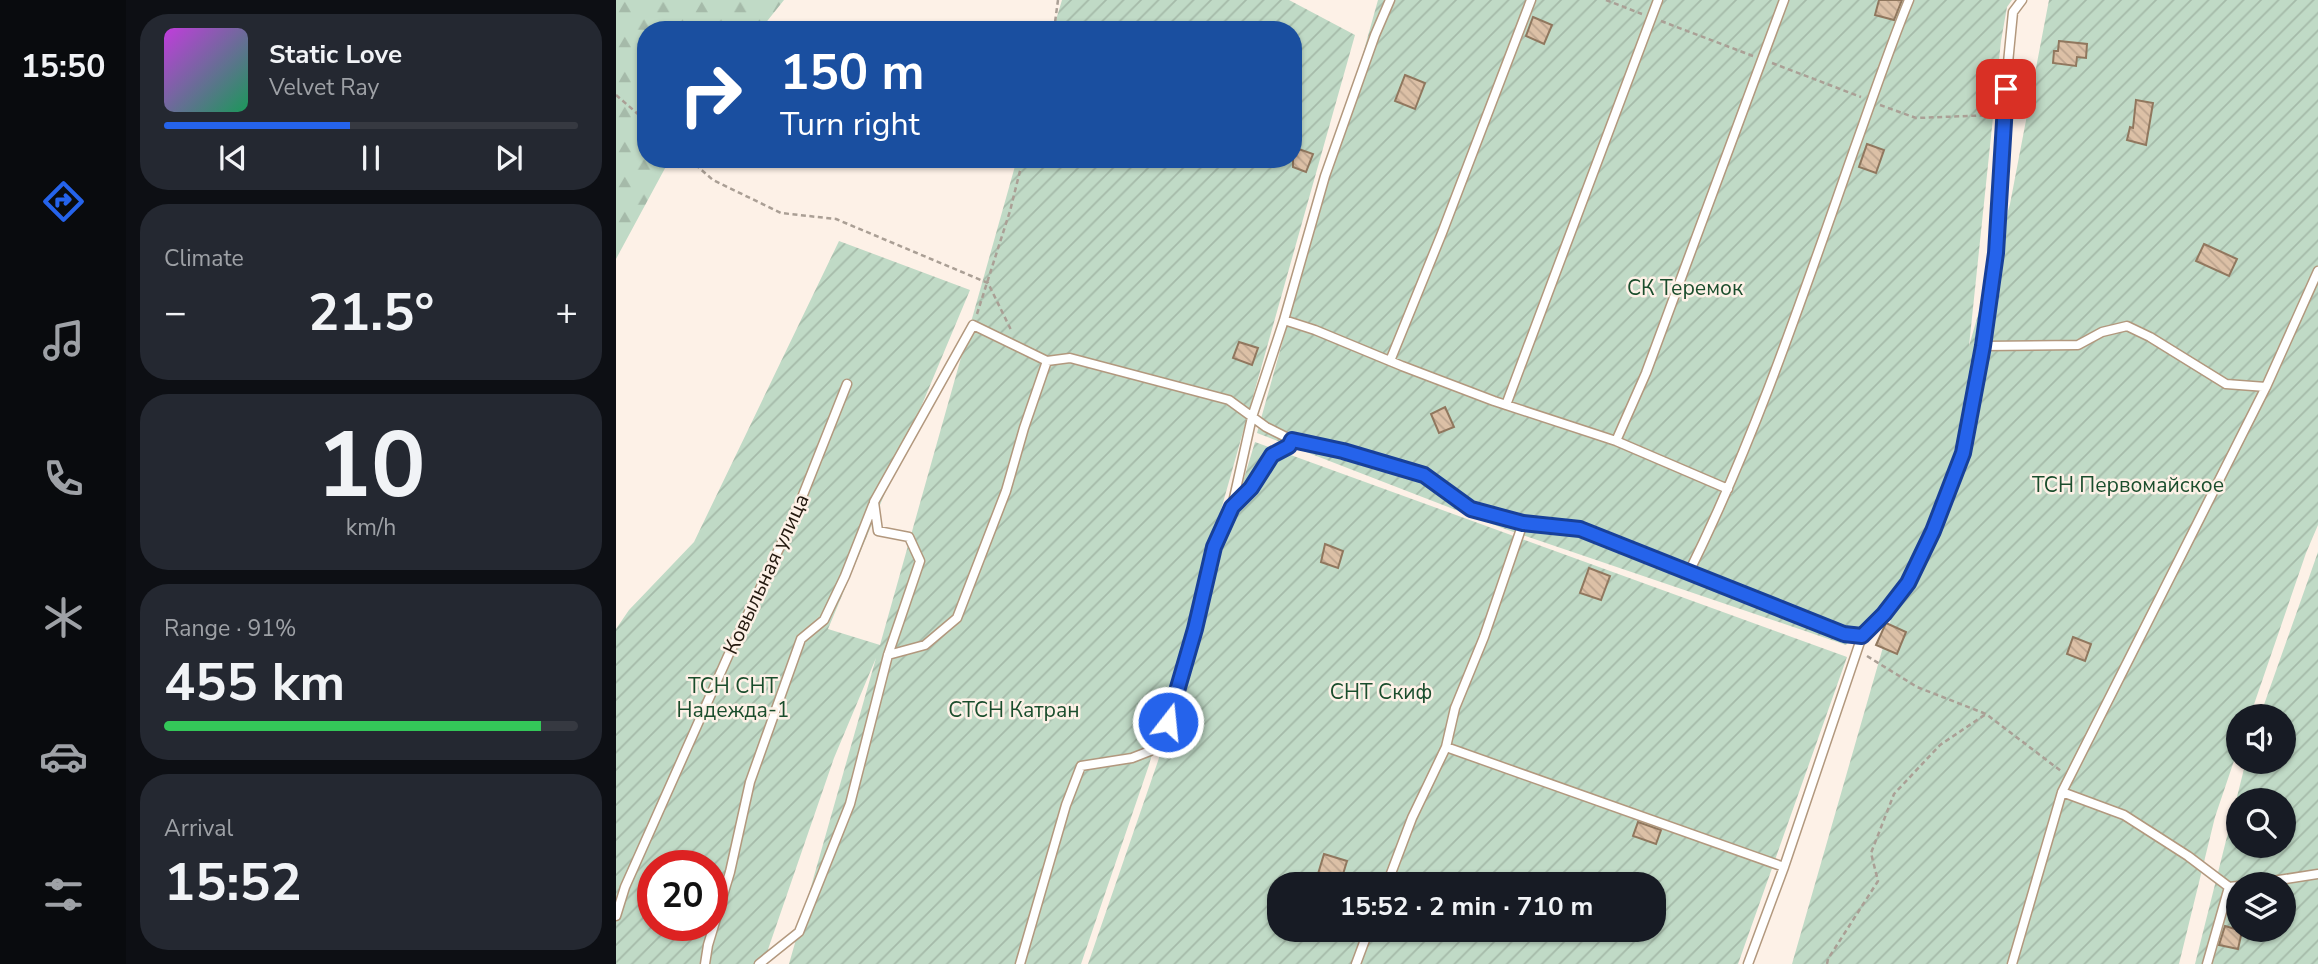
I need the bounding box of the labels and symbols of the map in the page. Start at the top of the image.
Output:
pin [1976,59,2036,119]
park label: СК Теремок [1627,274,1744,302]
park label: ТСН Первомайское [2032,471,2224,499]
street label: Ковыльная улица [716,489,816,659]
park label: ТСН СНТ Надежда-1 [677,672,789,724]
park label: СНТ Скиф [1330,678,1432,706]
position arrow [1131,685,1205,759]
park label: СТСН Катран [948,696,1080,724]
speed limit sign: 20 [637,850,728,941]

